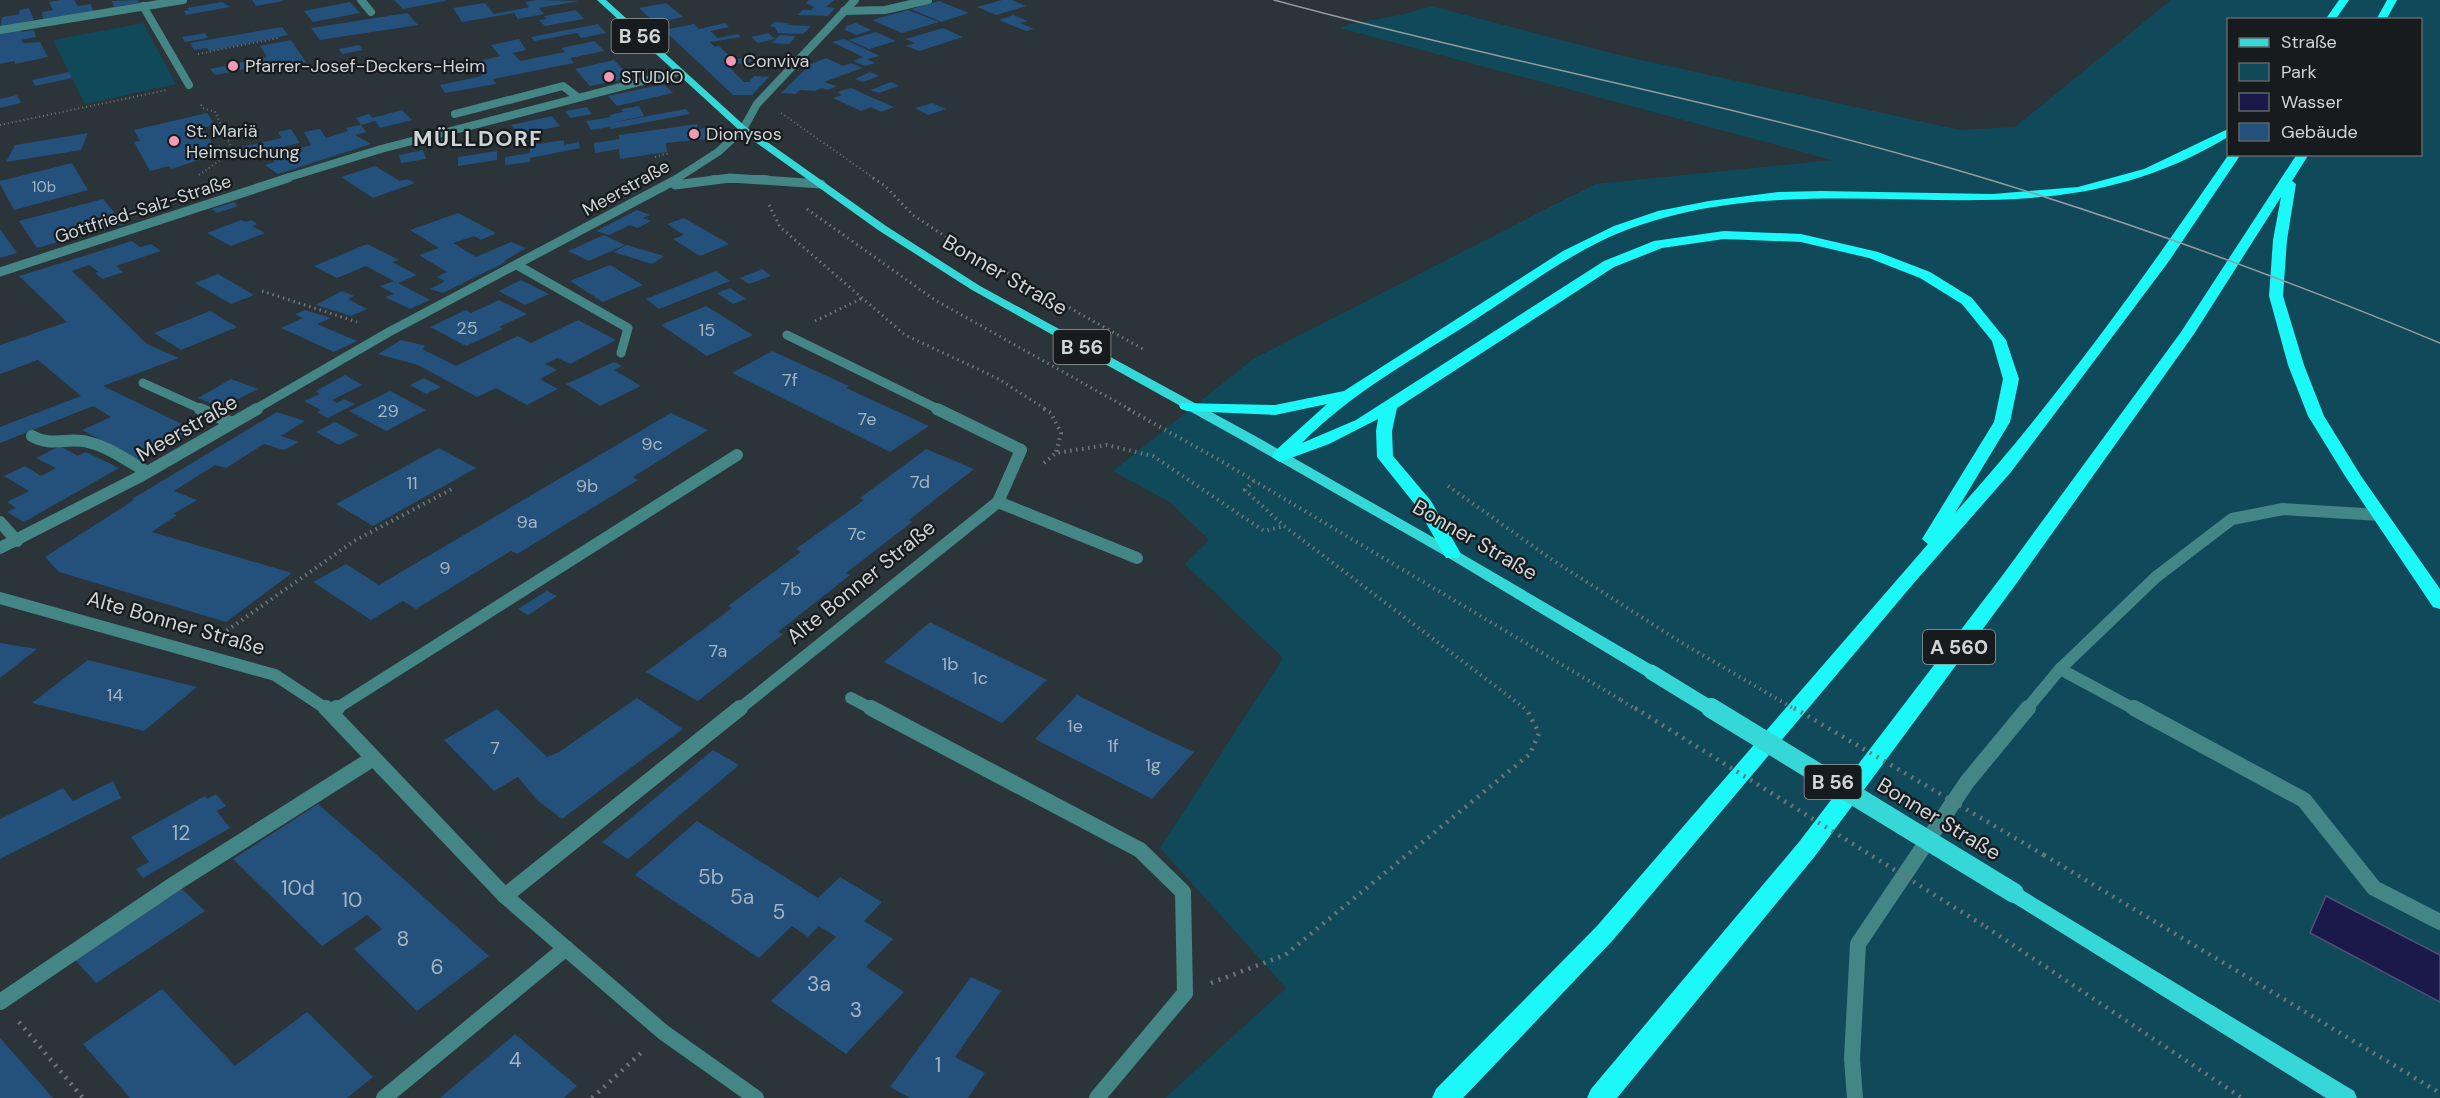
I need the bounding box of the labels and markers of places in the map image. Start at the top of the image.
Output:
place label: Conviva [743,49,809,73]
place label: Pfarrer-Josef-Deckers-Heim [245,54,485,78]
marker: Conviva [724,54,738,68]
marker: Pfarrer-Josef-Deckers-Heim [226,59,240,73]
place label: STUDIO [621,65,684,89]
marker: STUDIO [602,70,616,84]
place label: St. Mariä Heimsuchung [186,119,300,164]
place label: Dionysos [706,122,782,146]
marker: Dionysos [687,127,701,141]
marker: St. Mariä Heimsuchung [167,134,181,148]

